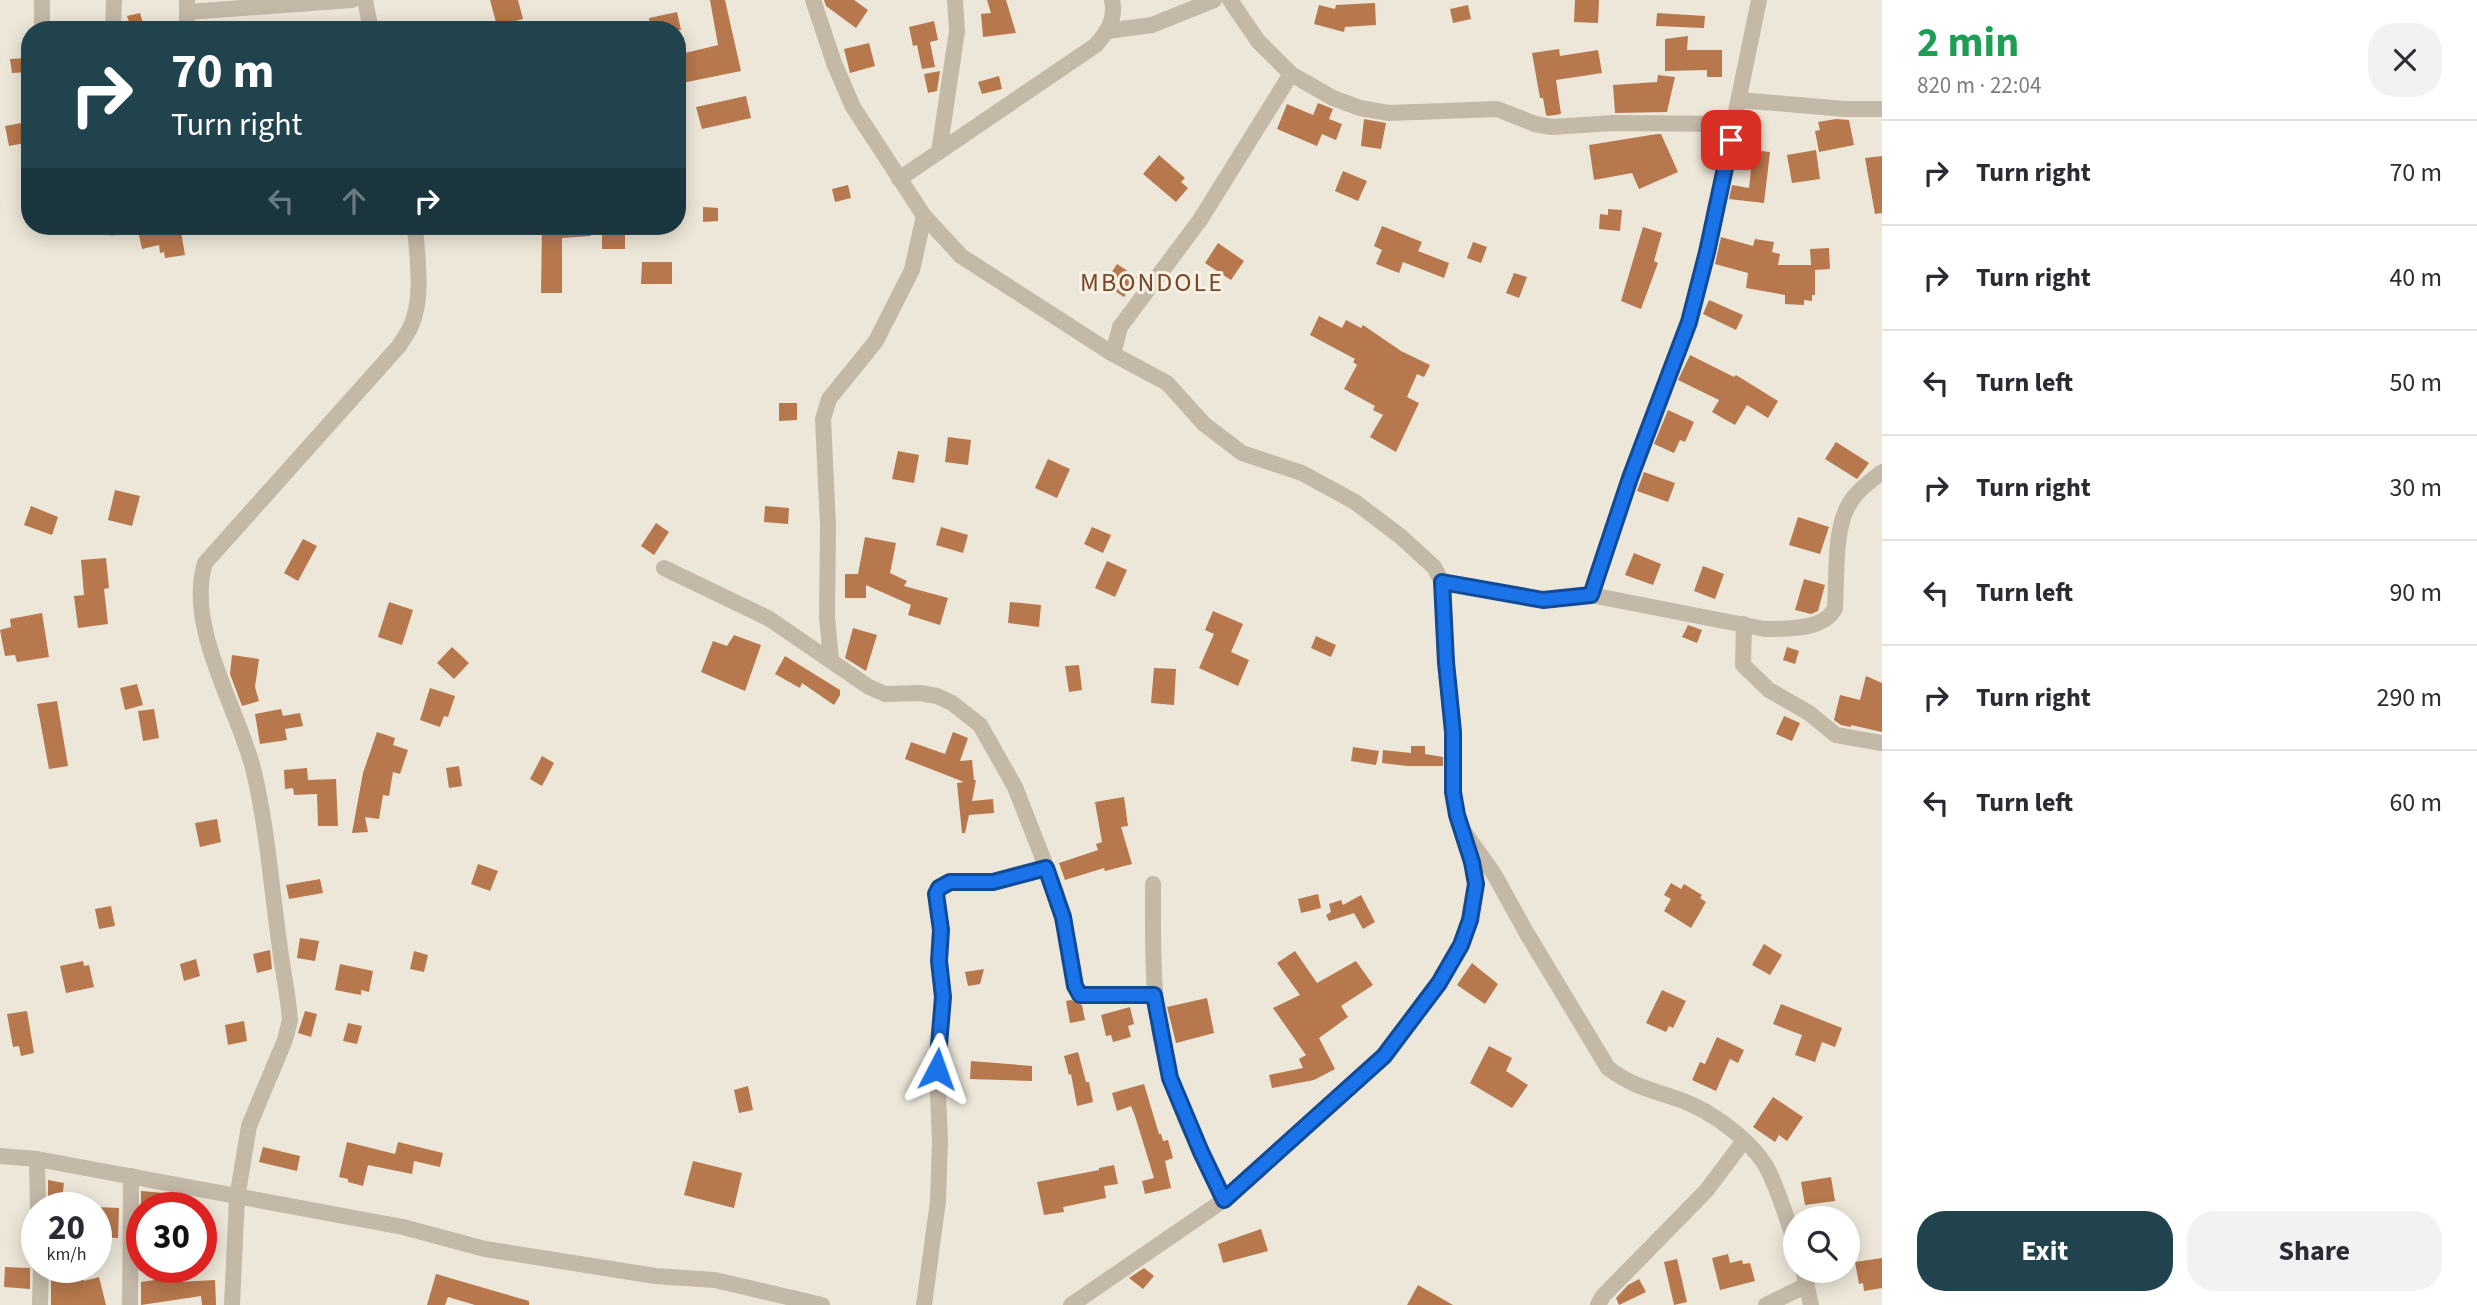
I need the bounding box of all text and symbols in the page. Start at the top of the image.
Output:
text: 2 min [1917,13,2019,73]
button: close [2368,23,2442,97]
text: 70 m [171,37,275,107]
icon: right [56,49,147,140]
text: 820 m · 22:04 [1917,69,2041,102]
text: Turn right [171,102,302,148]
pin [1701,110,1761,170]
icon: arrive [1712,121,1750,159]
icon: right [1917,154,1955,192]
text: Turn right [1976,154,2091,191]
text: 70 m [2389,154,2442,191]
icon: left [262,182,300,220]
icon: ahead [335,182,373,220]
icon: right [408,182,446,220]
icon: right [1917,259,1955,297]
text: Turn right [1976,259,2091,296]
text: 40 m [2389,259,2442,296]
district label: MBONDOLE [1080,264,1224,301]
icon: left [1917,364,1955,402]
text: Turn left [1976,364,2073,401]
text: 50 m [2389,364,2442,401]
icon: right [1917,469,1955,507]
text: Turn right [1976,469,2091,506]
text: 30 m [2389,469,2442,506]
icon: left [1917,574,1955,612]
text: Turn left [1976,574,2073,611]
text: 90 m [2389,574,2442,611]
icon: right [1917,679,1955,717]
text: Turn right [1976,679,2091,716]
text: 290 m [2376,679,2442,716]
icon: left [1917,784,1955,822]
text: Turn left [1976,784,2073,821]
text: 60 m [2389,784,2442,821]
position arrow [900,1032,974,1106]
speed limit sign: 30 [126,1192,217,1283]
text: 20 [48,1203,85,1253]
map controls [1783,1206,1860,1283]
button: search [1783,1206,1860,1283]
button: Exit [1917,1211,2173,1291]
button: Share [2187,1211,2442,1291]
text: km/h [47,1242,86,1267]

